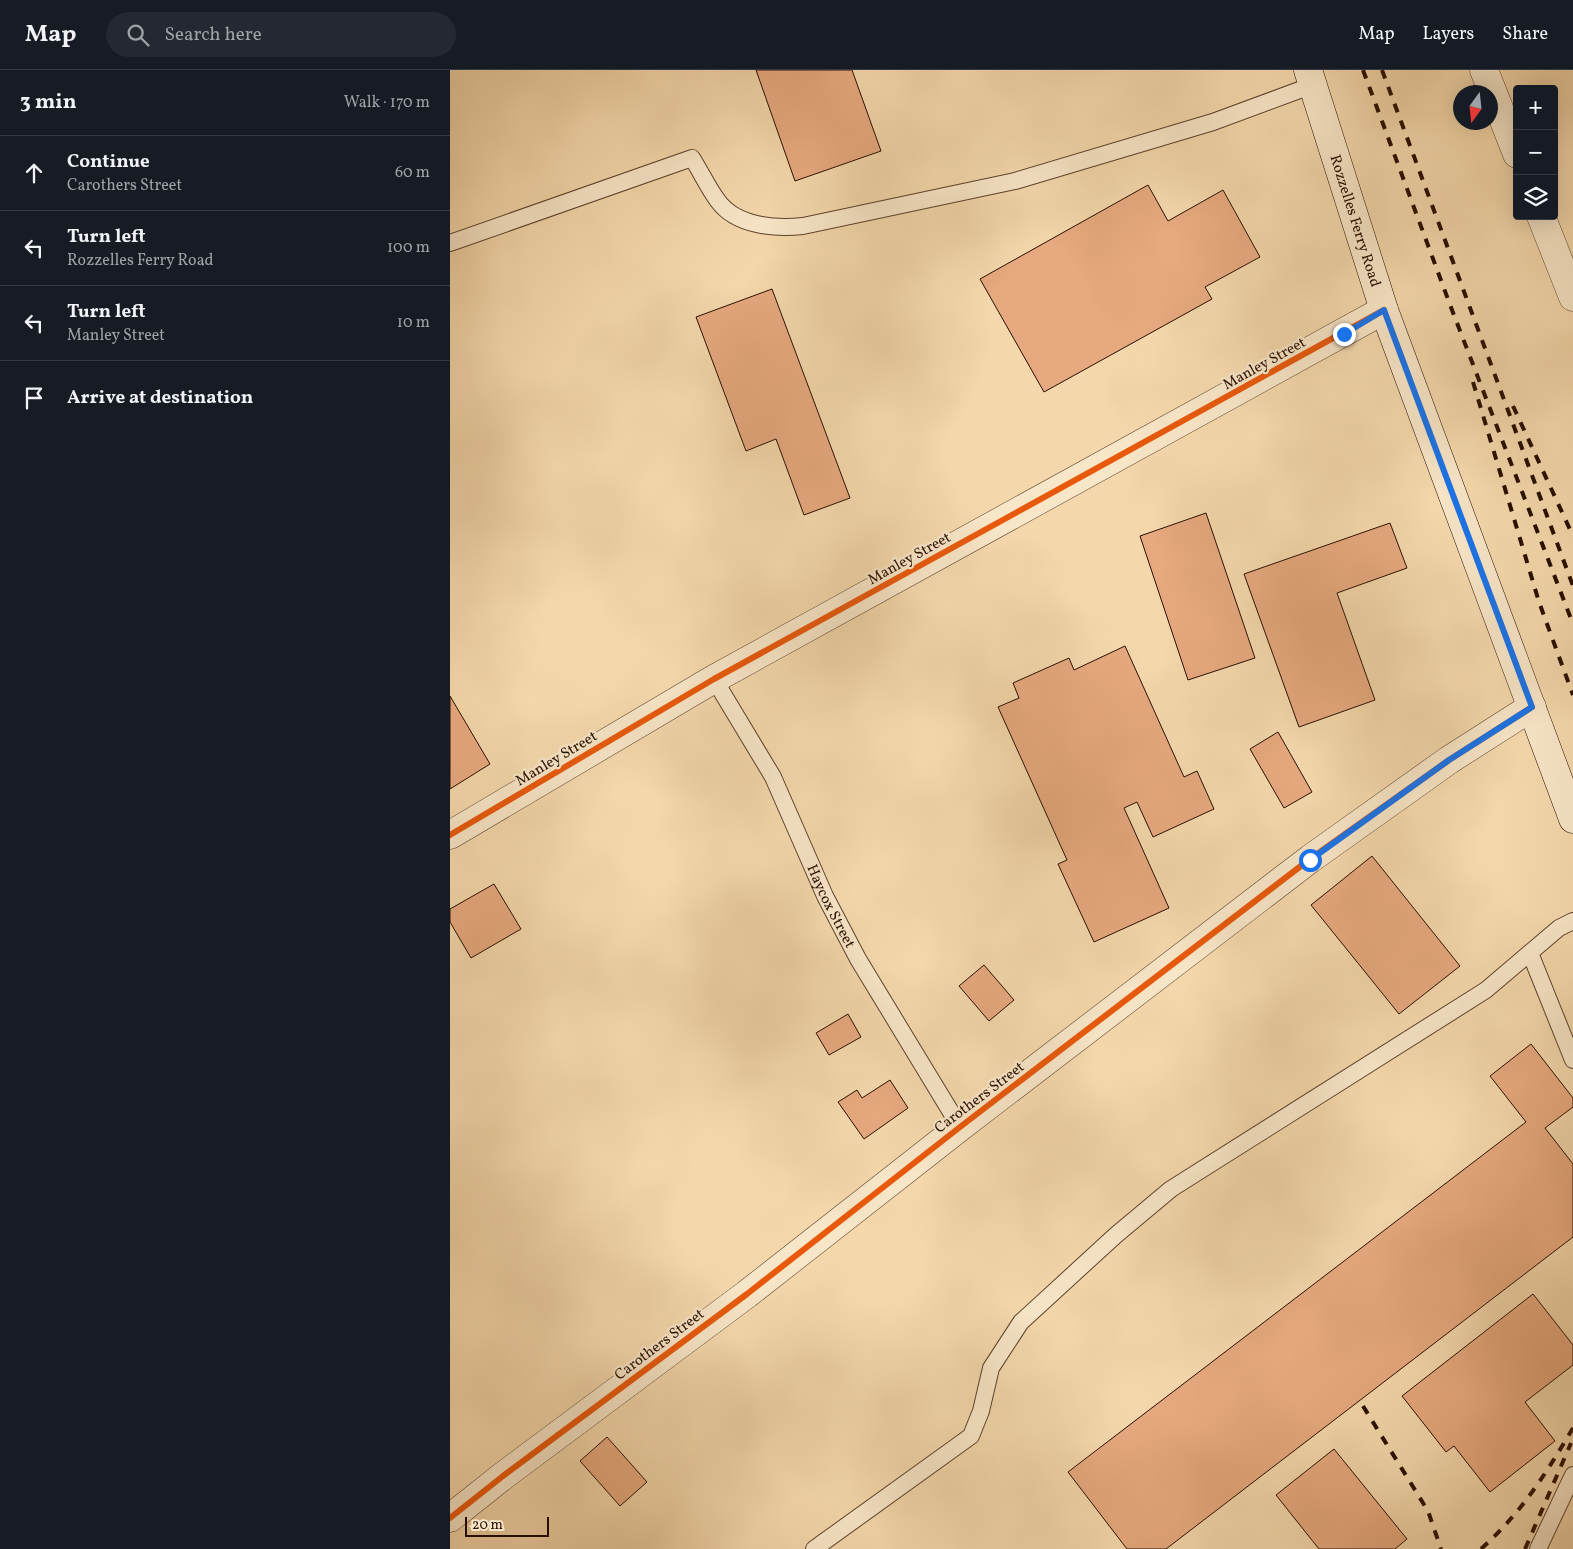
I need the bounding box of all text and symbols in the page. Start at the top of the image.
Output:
search box [106,12,456,57]
text: Map [25,18,76,52]
icon: search [124,21,152,49]
text: Search here [164,22,262,48]
text: Map [1358,22,1394,47]
text: Layers [1422,22,1474,47]
text: Share [1502,22,1548,47]
north arrow [1453,85,1498,130]
map controls [1513,85,1558,220]
button: + [1513,85,1558,130]
text: 3 min [20,88,76,117]
text: Walk · 170 m [344,92,430,114]
button: − [1513,130,1558,175]
text: Continue [67,149,150,175]
street label: Rozzelles Ferry Road [1323,152,1385,290]
icon: ahead [20,159,48,187]
text: 60 m [395,162,430,184]
text: Carothers Street [67,175,182,197]
button: layers [1513,175,1558,220]
text: Turn left [67,224,146,250]
icon: left [20,234,48,262]
text: 100 m [387,237,430,259]
text: Rozzelles Ferry Road [67,250,214,272]
text: Turn left [67,299,146,325]
icon: left [20,309,48,337]
text: 10 m [397,312,430,334]
route end [1333,323,1356,346]
text: Manley Street [67,325,165,347]
street label: Manley Street [1219,333,1310,396]
icon: arrive [20,384,48,412]
text: Arrive at destination [67,385,253,411]
street label: Manley Street [864,528,955,591]
street label: Manley Street [512,727,602,792]
route start [1299,849,1322,872]
street label: Haycox Street [801,862,860,952]
street label: Carothers Street [931,1057,1029,1139]
street label: Carothers Street [611,1304,709,1386]
scale bar [465,1514,549,1537]
text: 20 m [472,1516,503,1535]

